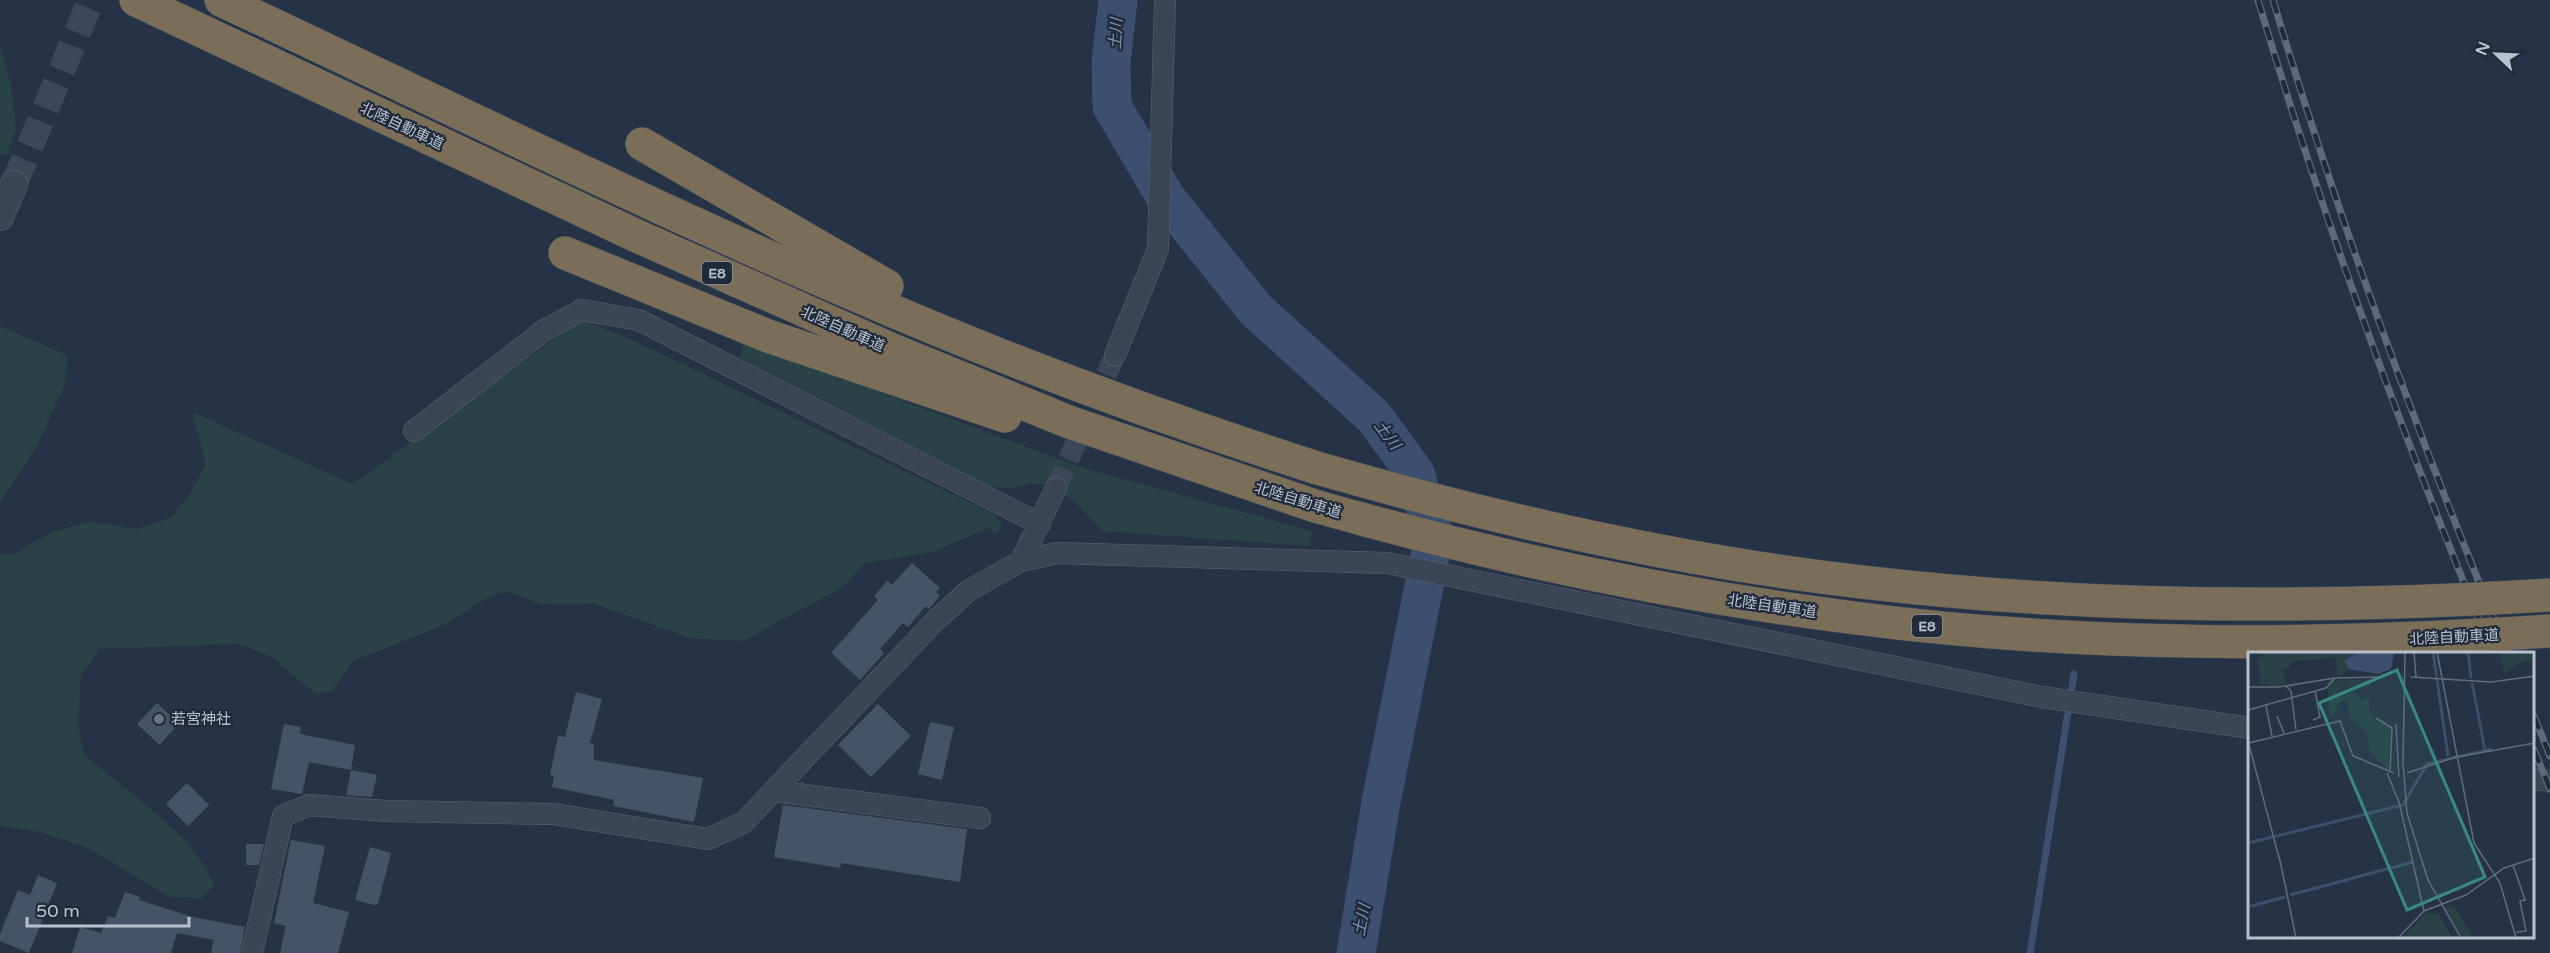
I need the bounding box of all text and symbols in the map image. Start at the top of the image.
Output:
water label: 土川 [1105,16,1127,51]
north arrow [2466,24,2526,84]
text: N [2471,39,2495,58]
street label: 北陸自動車道 [357,99,447,153]
road number: E8 [702,262,732,284]
street label: 北陸自動車道 [798,302,888,356]
water label: 土川 [1369,416,1406,455]
street label: 北陸自動車道 [1252,478,1344,522]
street label: 北陸自動車道 [1726,591,1818,621]
road number: E8 [1912,615,1942,637]
street label: 北陸自動車道 [2409,626,2499,648]
inset map [2248,652,2535,938]
place label: 若宮神社 [171,710,231,728]
marker: 若宮神社 [152,712,166,726]
scale bar [27,890,189,928]
text: 50 m [36,900,80,922]
water label: 土川 [1349,900,1375,938]

